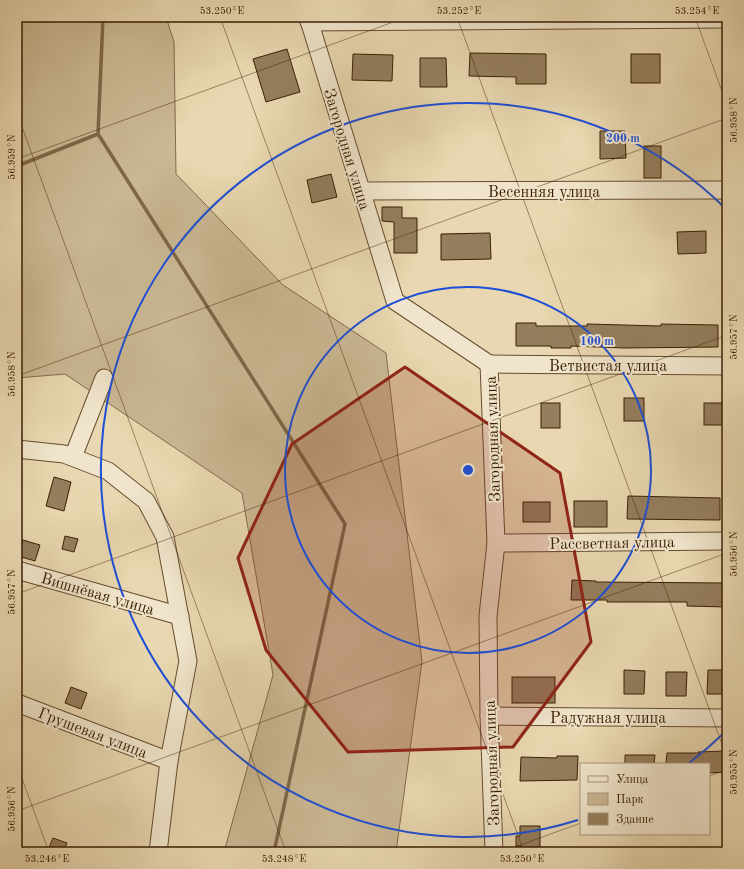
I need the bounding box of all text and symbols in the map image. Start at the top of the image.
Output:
text: 53.250°E [200,6,244,16]
text: 53.252°E [437,6,481,16]
text: 53.254°E [675,6,719,16]
street label: Загородная улица [320,87,372,212]
text: 56.958°N [729,97,739,143]
text: 200 m [606,133,640,145]
text: 56.959°N [7,134,17,180]
street label: Весенняя улица [488,185,600,201]
text: 56.957°N [729,314,739,360]
text: 100 m [580,336,614,348]
text: 56.958°N [7,351,17,397]
street label: Ветвистая улица [549,359,667,375]
street label: Загородная улица [484,376,504,502]
centre of rings [461,463,475,477]
text: 56.956°N [729,531,739,577]
street label: Рассветная улица [549,535,675,553]
text: 56.957°N [7,569,17,615]
street label: Вишнёвая улица [39,571,156,619]
street label: Загородная улица [483,700,503,826]
street label: Грушевая улица [35,706,149,762]
street label: Радужная улица [550,711,666,727]
text: 56.955°N [729,749,739,795]
legend [580,763,710,835]
text: Улица [616,774,649,786]
text: 56.956°N [7,786,17,832]
text: Парк [616,794,644,806]
text: Здание [616,814,654,826]
text: 53.246°E [25,854,69,864]
text: 53.248°E [262,854,306,864]
text: 53.250°E [500,854,544,864]

